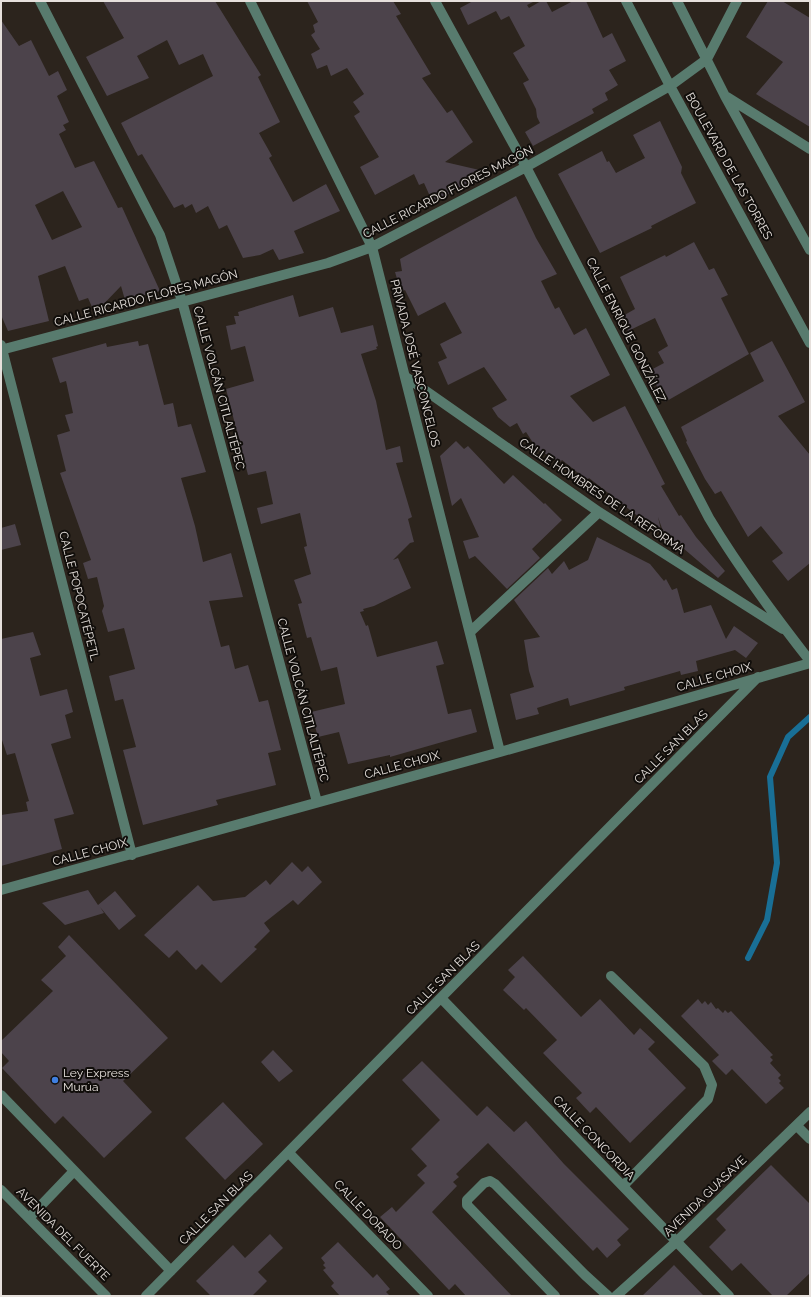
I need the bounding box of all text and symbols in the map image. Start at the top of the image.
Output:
street label: BOULEVARD DE LAS TORRES [683,90,775,242]
street label: CALLE RICARDO FLORES MAGÓN [360,143,536,241]
street label: CALLE ENRIQUE GONZÁLEZ [583,255,669,405]
street label: CALLE RICARDO FLORES MAGÓN [53,267,239,329]
street label: PRIVADA JOSÉ VASCONCELOS [387,278,443,448]
street label: CALLE VOLCÁN CITLALTÉPEC [190,305,248,471]
street label: CALLE HOMBRES DE LA REFORMA [517,435,687,557]
street label: CALLE POPOCATÉPETL [56,530,102,662]
street label: CALLE VOLCÁN CITLALTÉPEC [274,617,332,783]
street label: CALLE CHOIX [675,660,753,694]
street label: CALLE SAN BLAS [631,707,711,787]
street label: CALLE CHOIX [363,748,442,782]
street label: CALLE CHOIX [51,835,130,869]
street label: CALLE SAN BLAS [403,938,483,1018]
place label: Ley Express Murúa [63,1066,130,1094]
marker: Ley Express Murúa [50,1075,60,1085]
street label: CALLE CONCORDIA [550,1093,638,1183]
street label: AVENIDA GUASAVE [661,1153,749,1239]
street label: CALLE SAN BLAS [176,1168,256,1248]
street label: CALLE DORADO [331,1177,405,1253]
street label: AVENIDA DEL FUERTE [14,1185,112,1283]

